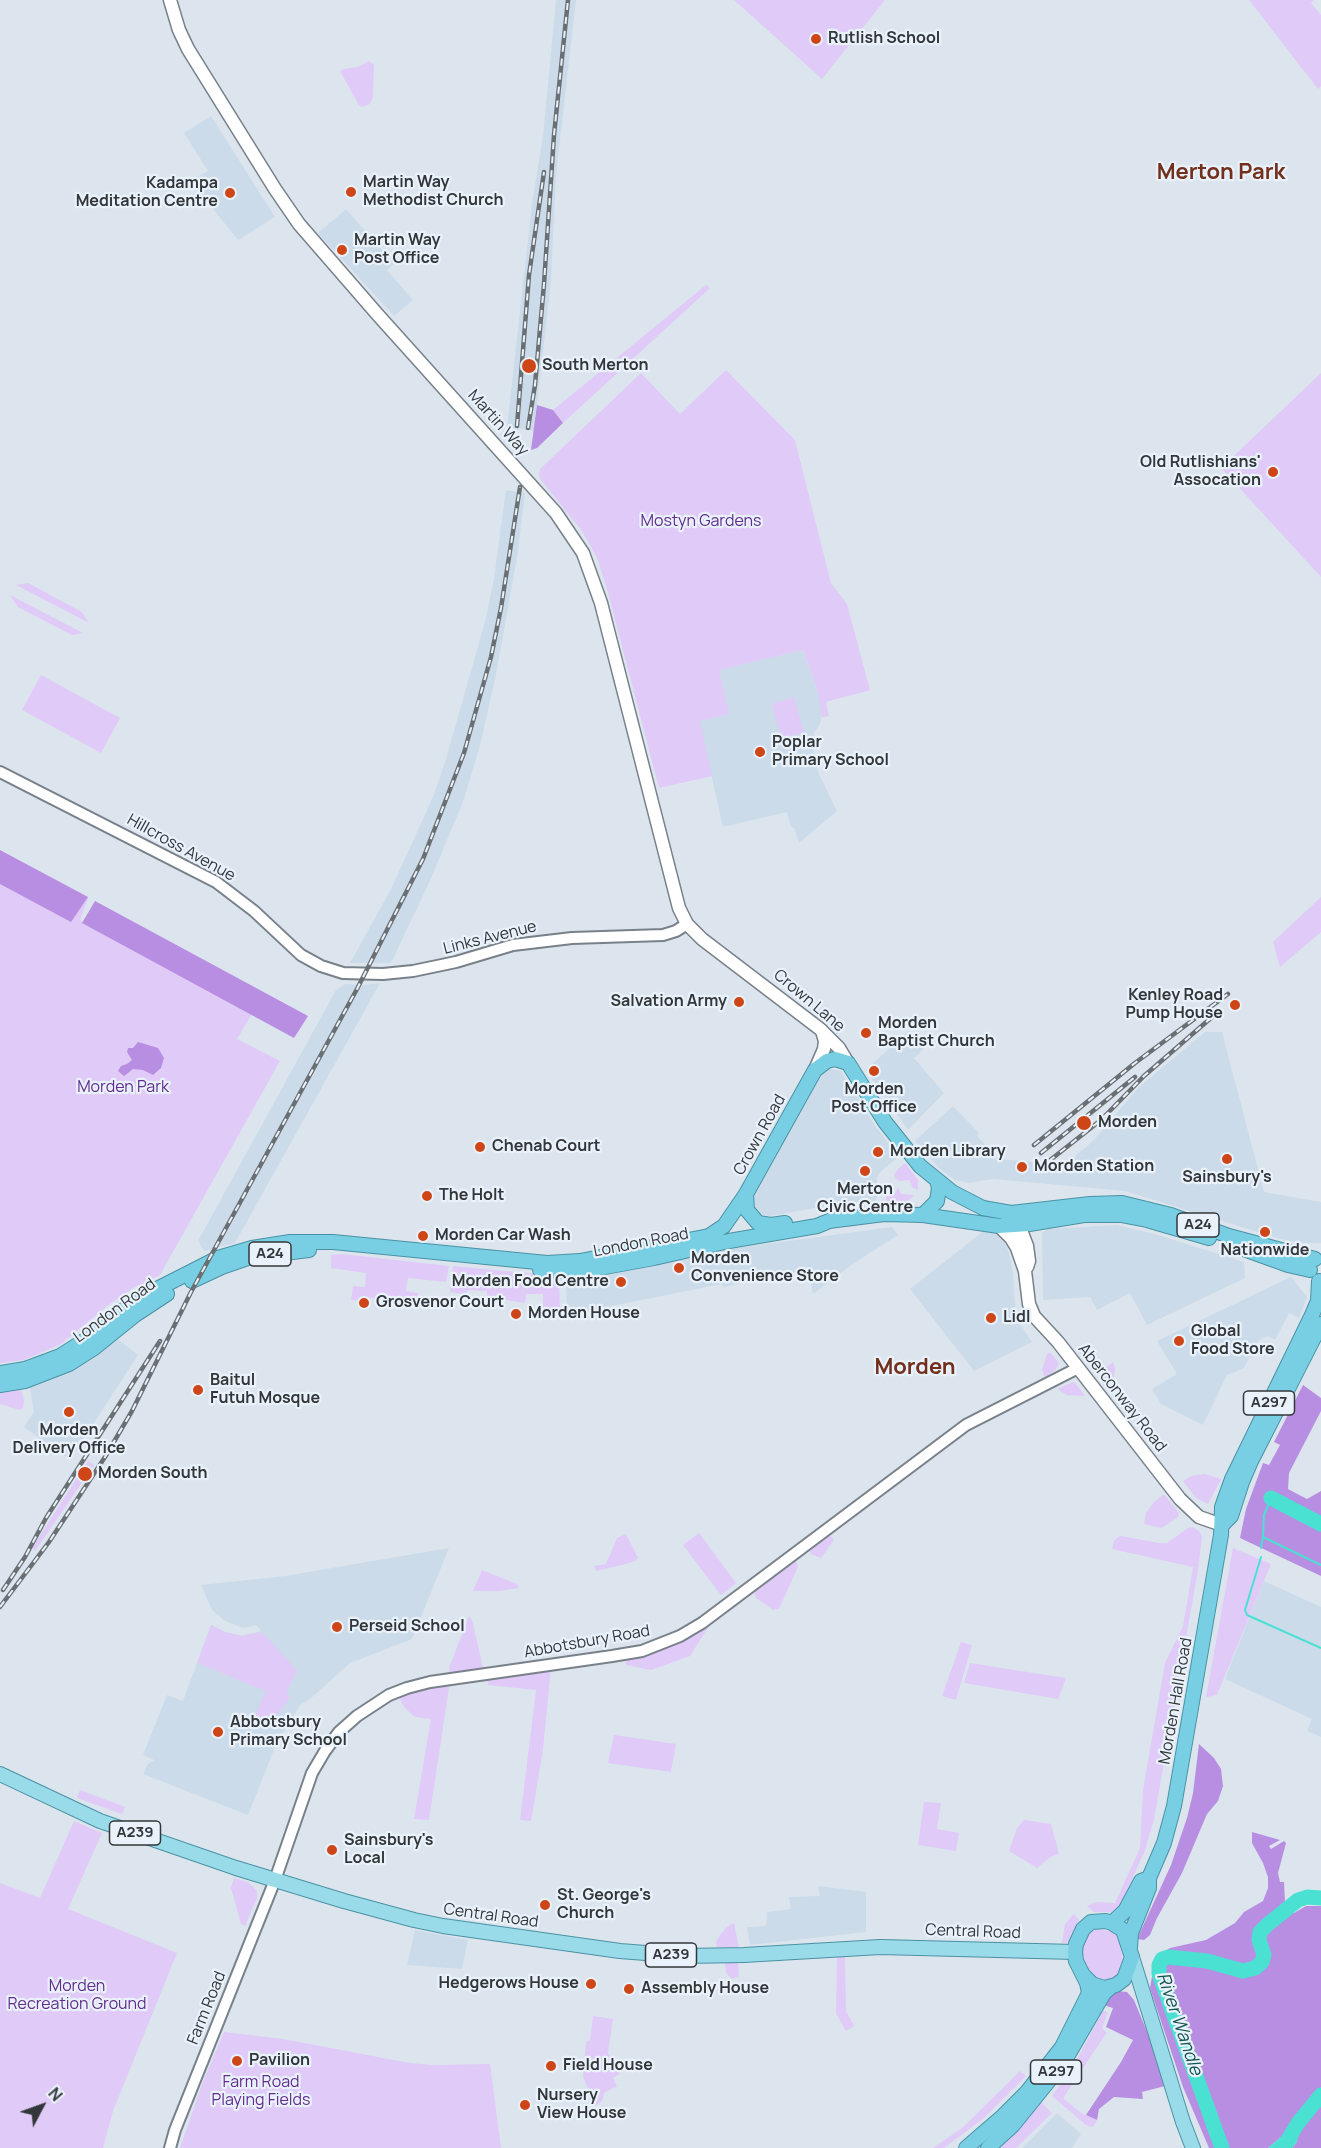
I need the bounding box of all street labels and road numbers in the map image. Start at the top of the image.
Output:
street label: Martin Way [463,386,533,460]
street label: Hillcross Avenue [124,810,238,886]
street label: Links Avenue [441,917,539,959]
street label: Crown Lane [769,966,849,1036]
street label: Crown Road [730,1091,790,1179]
road number: A24 [1177,1213,1219,1237]
street label: London Road [592,1224,690,1262]
road number: A24 [249,1242,291,1266]
street label: London Road [70,1275,160,1347]
street label: Aberconway Road [1074,1340,1170,1456]
road number: A297 [1244,1391,1294,1415]
street label: Abbotsbury Road [523,1621,651,1663]
street label: Morden Hall Road [1155,1636,1197,1766]
road number: A239 [110,1821,160,1845]
street label: Central Road [442,1900,540,1932]
street label: Central Road [925,1921,1021,1943]
road number: A239 [646,1943,696,1967]
street label: Farm Road [184,1969,230,2047]
road number: A297 [1030,2060,1082,2084]

